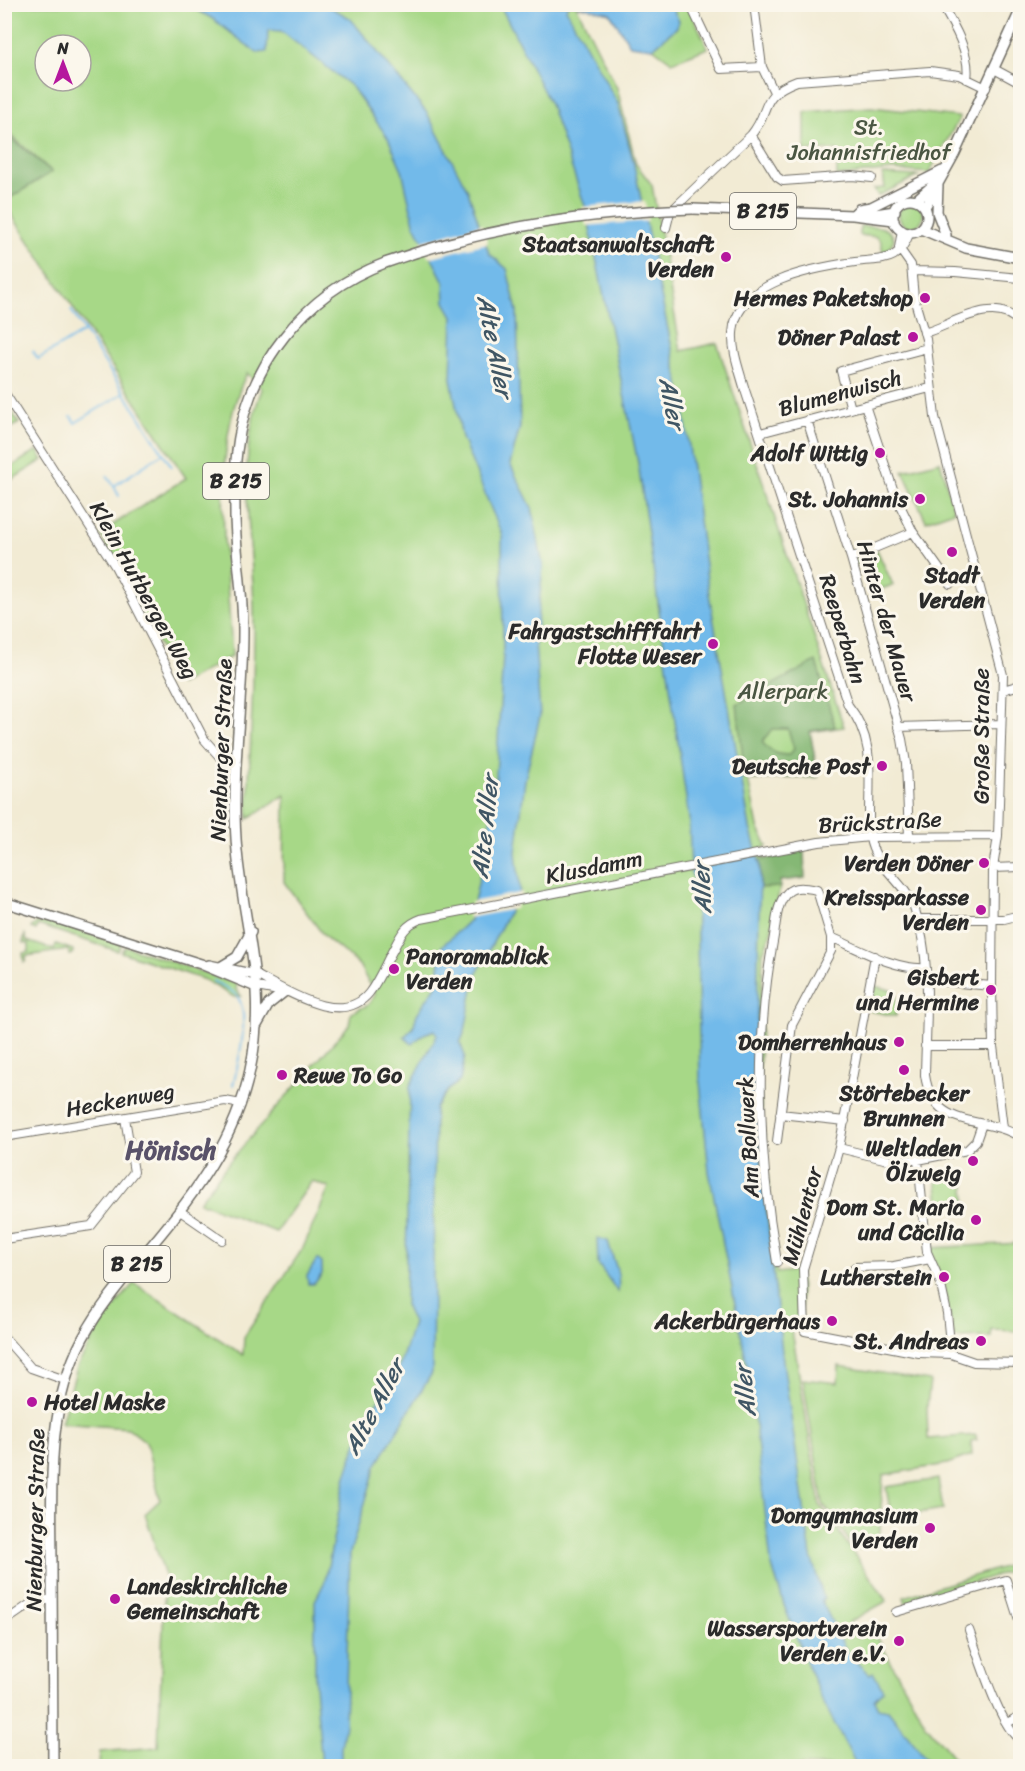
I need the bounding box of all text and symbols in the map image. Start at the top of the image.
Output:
north arrow [33,33,93,93]
text: N [56,34,69,63]
park label: St. Johannisfriedhof [786,108,953,172]
road number: B 215 [730,193,796,229]
place label: Staatsanwaltschaft Verden [522,225,714,289]
marker: Staatsanwaltschaft Verden [719,250,733,264]
place label: Hermes Paketshop [733,279,913,318]
water label: Alte Aller [464,290,526,405]
marker: Hermes Paketshop [918,291,932,305]
place label: Döner Palast [778,318,901,357]
marker: Döner Palast [906,330,920,344]
street label: Blumenwisch [774,358,906,428]
water label: Aller [646,373,698,436]
place label: Adolf Wittig [750,434,868,473]
marker: Adolf Wittig [873,446,887,460]
road number: B 215 [203,463,269,499]
place label: St. Johannis [787,480,909,519]
marker: St. Johannis [913,492,927,506]
street label: Klein Hutberger Weg [79,493,209,687]
street label: Hinter der Mauer [845,536,929,707]
marker: Stadt Verden [945,545,959,559]
place label: Stadt Verden [919,556,985,620]
street label: Reeperbahn [808,569,878,689]
place label: Fahrgastschifffahrt Flotte Weser [507,612,703,676]
marker: Fahrgastschifffahrt Flotte Weser [706,637,720,651]
street label: Nienburger Straße [198,658,244,842]
street label: Große Straße [962,668,1001,804]
park label: Allerpark [737,672,828,711]
place label: Deutsche Post [732,747,871,786]
marker: Deutsche Post [875,759,889,773]
water label: Alte Aller [459,769,512,881]
street label: Brückstraße [817,799,943,845]
street label: Klusdamm [542,838,646,895]
place label: Verden Döner [844,844,974,883]
marker: Verden Döner [977,856,991,870]
water label: Aller [679,857,724,916]
place label: Kreissparkasse Verden [823,878,970,942]
marker: Kreissparkasse Verden [974,903,988,917]
place label: Panoramablick Verden [406,937,550,1001]
place label: Gisbert und Hermine [856,958,980,1022]
marker: Panoramablick Verden [387,962,401,976]
marker: Gisbert und Hermine [984,983,998,997]
place label: Domherrenhaus [738,1023,888,1062]
marker: Domherrenhaus [892,1035,906,1049]
place label: Rewe To Go [293,1056,403,1095]
marker: Störtebecker Brunnen [897,1063,911,1077]
marker: Rewe To Go [275,1068,289,1082]
street label: Heckenweg [63,1071,177,1129]
place label: Störtebecker Brunnen [838,1074,971,1138]
street label: Am Bollwerk [725,1075,771,1200]
district label: Hönisch [125,1127,217,1173]
place label: Weltladen Ölzweig [865,1129,961,1193]
marker: Weltladen Ölzweig [966,1154,980,1168]
street label: Mühlentor [770,1160,834,1270]
place label: Dom St. Maria und Cäcilia [826,1188,965,1252]
marker: Dom St. Maria und Cäcilia [969,1213,983,1227]
road number: B 215 [104,1246,170,1282]
place label: Lutherstein [820,1258,932,1297]
marker: Lutherstein [937,1270,951,1284]
place label: Ackerbürgerhaus [654,1302,821,1341]
marker: Ackerbürgerhaus [825,1314,839,1328]
place label: St. Andreas [853,1322,970,1361]
marker: St. Andreas [974,1334,988,1348]
water label: Alte Aller [331,1348,419,1463]
water label: Aller [721,1359,769,1420]
place label: Hotel Maske [43,1383,166,1422]
marker: Hotel Maske [25,1395,39,1409]
street label: Nienburger Straße [14,1428,56,1612]
place label: Domgymnasium Verden [771,1496,918,1560]
marker: Domgymnasium Verden [923,1521,937,1535]
place label: Landeskirchliche Gemeinschaft [126,1567,288,1631]
marker: Landeskirchliche Gemeinschaft [108,1592,122,1606]
place label: Wassersportverein Verden e.V. [707,1609,887,1673]
marker: Wassersportverein Verden e.V. [892,1634,906,1648]

